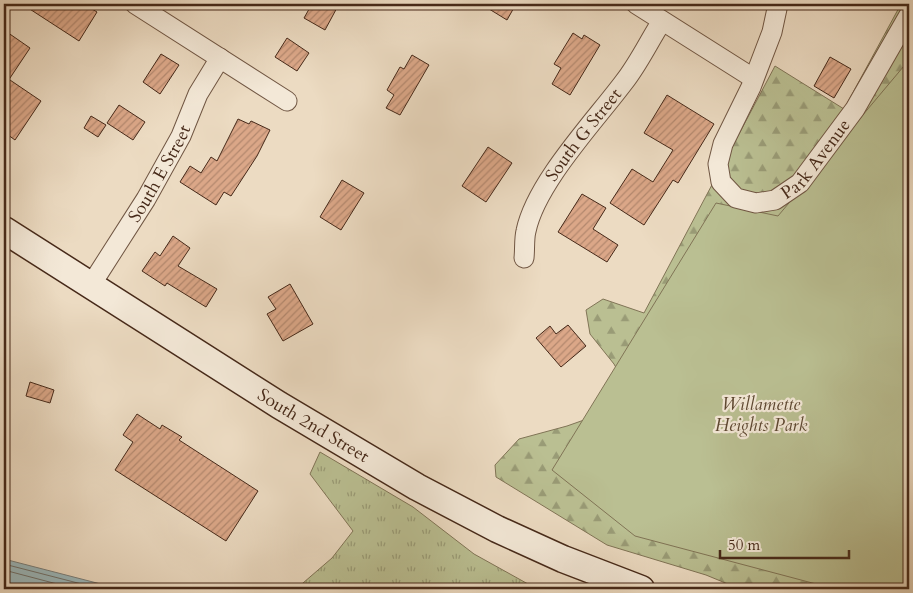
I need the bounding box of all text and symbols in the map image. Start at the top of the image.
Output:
street label: South G Street [539,82,627,186]
street label: Park Avenue [776,114,856,205]
street label: South E Street [122,121,197,227]
street label: South 2nd Street [253,382,374,469]
park label: Willamette Heights Park [715,392,807,438]
scale bar [720,528,849,560]
text: 50 m [728,535,760,555]

